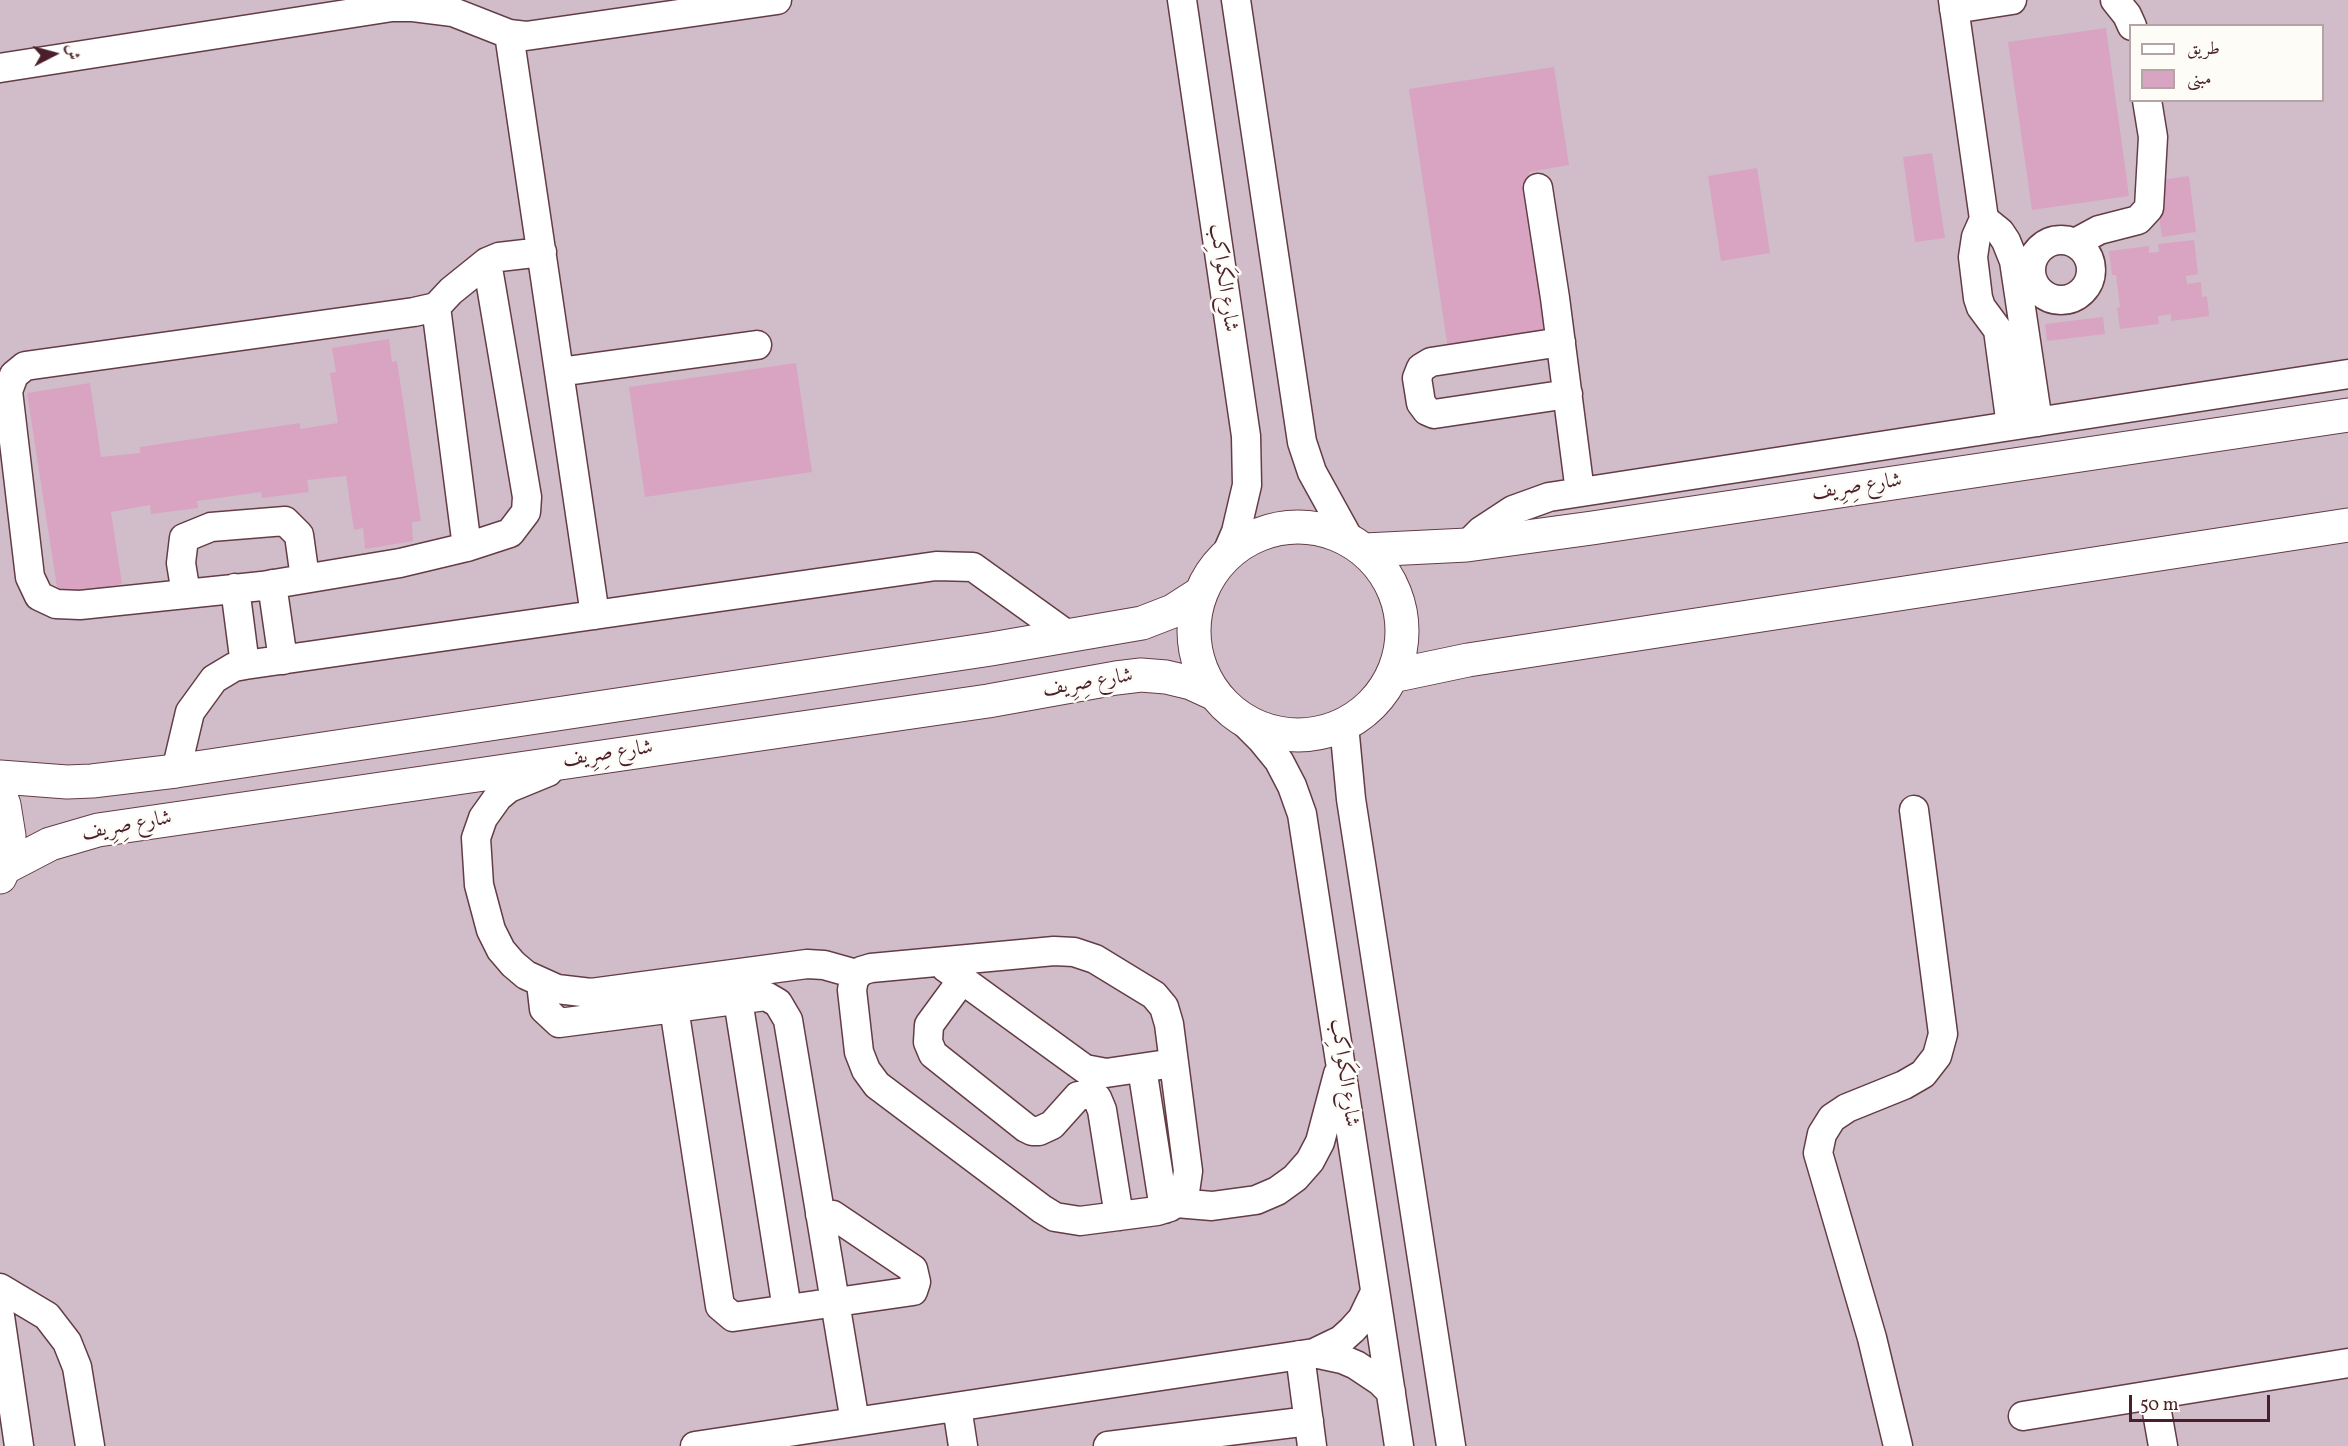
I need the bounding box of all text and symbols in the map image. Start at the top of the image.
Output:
north arrow [24,24,84,84]
legend [2129,24,2324,102]
text: طريق [2187,37,2220,62]
text: ش [60,43,84,61]
text: مبنى [2187,67,2212,92]
street label: شارع الكَواكِب [1202,222,1242,334]
street label: شارع صِرِيف [1810,469,1904,507]
street label: شارع صِرِيف [1041,664,1135,704]
street label: شارع صِرِيف [561,736,655,774]
street label: شارع صِرِيف [80,807,174,847]
street label: شارع الكَواكِب [1323,1017,1363,1129]
scale bar [2132,1383,2273,1421]
text: 50 m [2140,1393,2179,1418]

